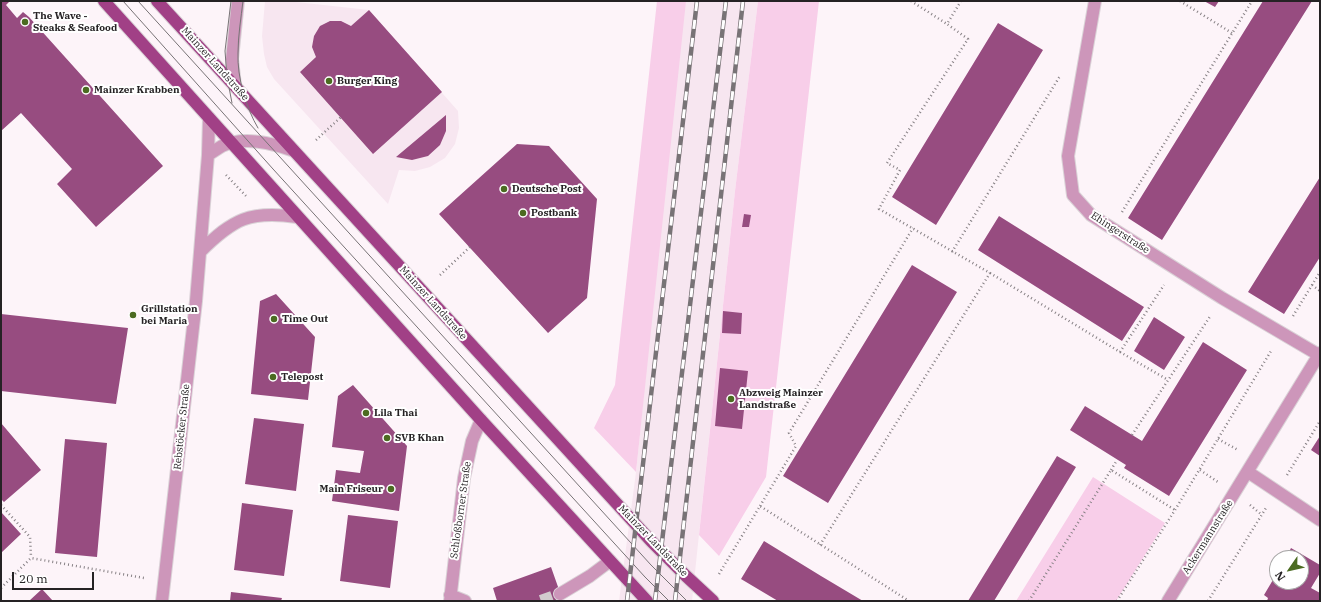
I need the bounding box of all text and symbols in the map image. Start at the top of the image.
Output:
place label: The Wave - Steaks & Seafood [33,10,117,34]
marker: The Wave - Steaks & Seafood [20,17,30,27]
street label: Mainzer Landstraße [179,25,251,103]
place label: Burger King [337,75,397,87]
marker: Burger King [324,76,334,86]
place label: Mainzer Krabben [94,84,180,96]
marker: Mainzer Krabben [81,85,91,95]
place label: Deutsche Post [512,183,581,195]
marker: Deutsche Post [499,184,509,194]
place label: Postbank [531,207,577,219]
marker: Postbank [518,208,528,218]
street label: Ehingerstraße [1088,210,1152,256]
street label: Mainzer Landstraße [397,264,469,342]
place label: Grillstation bei Maria [141,303,198,326]
marker: Grillstation bei Maria [128,310,138,320]
place label: Time Out [282,313,328,325]
marker: Time Out [269,314,279,324]
place label: Telepost [281,371,323,383]
marker: Telepost [268,372,278,382]
street label: Rebstöcker Straße [172,384,192,470]
place label: Abzweig Mainzer Landstraße [739,387,823,410]
marker: Abzweig Mainzer Landstraße [726,394,736,404]
place label: Lila Thai [374,407,418,419]
marker: Lila Thai [361,408,371,418]
place label: SVB Khan [395,432,444,444]
marker: SVB Khan [382,433,392,443]
street label: Schloßborner Straße [448,461,474,559]
place label: Main Friseur [319,483,383,495]
marker: Main Friseur [386,484,396,494]
street label: Ackermannstraße [1180,498,1236,576]
street label: Mainzer Landstraße [616,503,690,579]
north arrow [1269,550,1309,590]
scale bar [14,564,96,590]
text: N [1272,569,1288,584]
text: 20 m [19,571,48,586]

